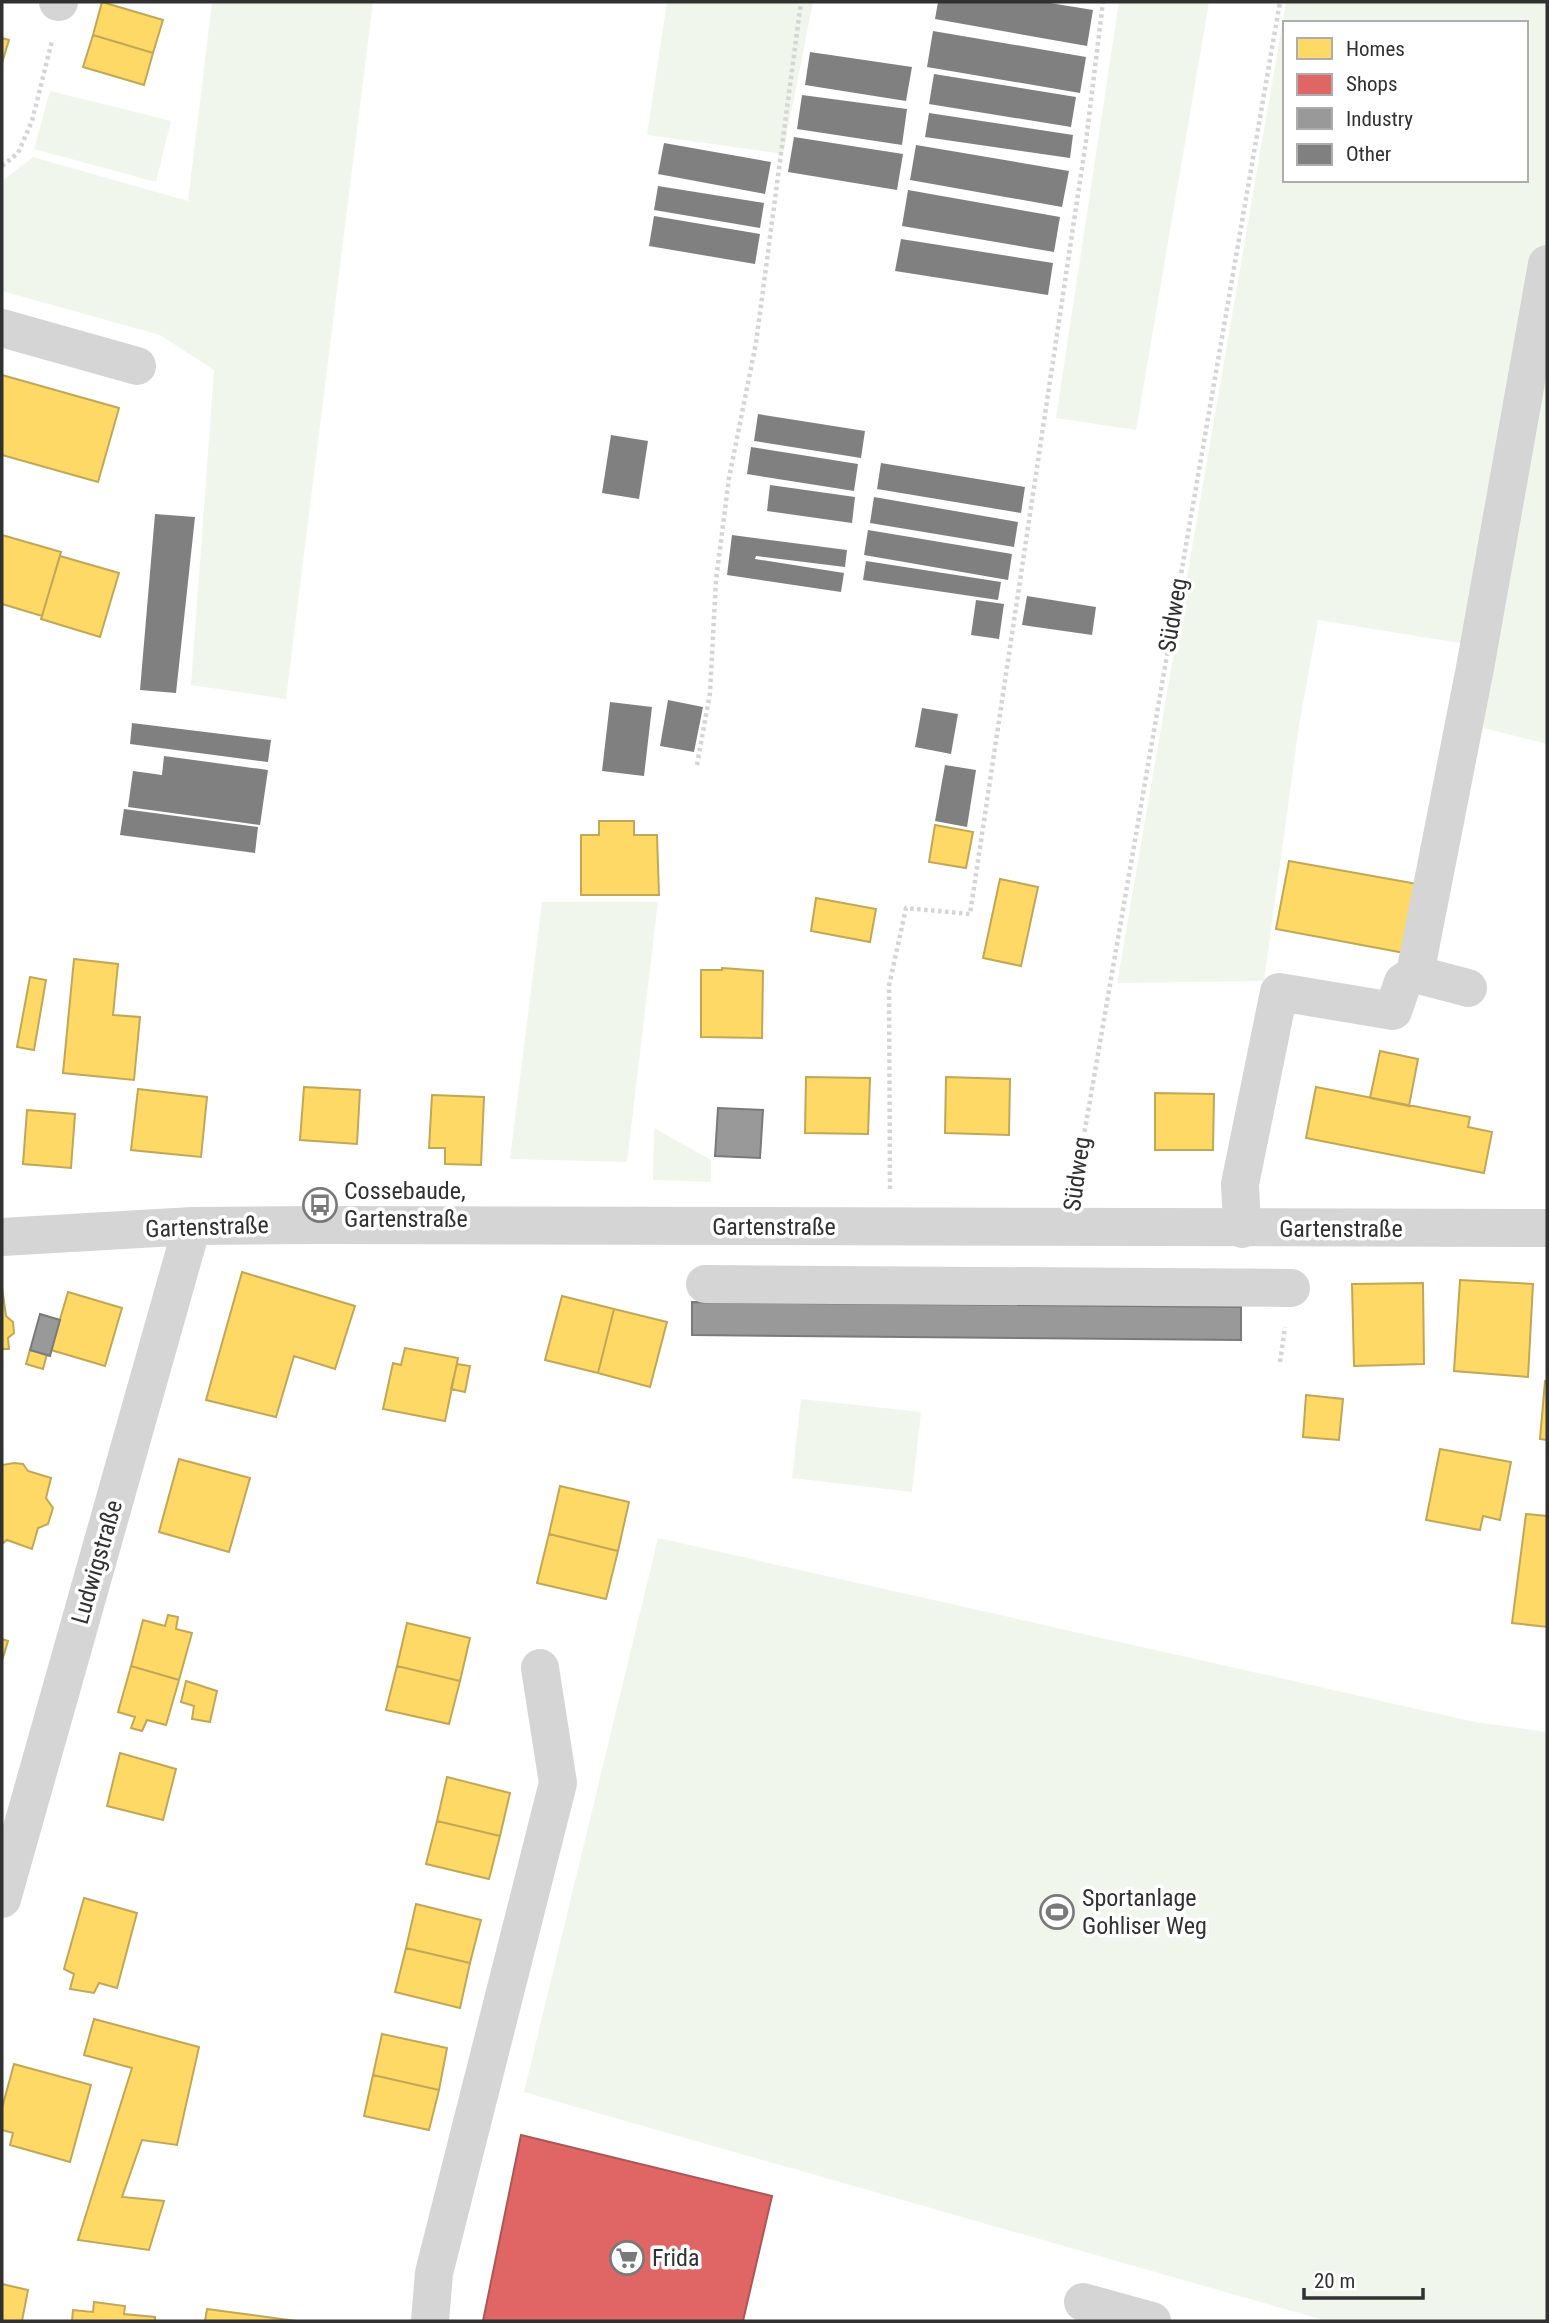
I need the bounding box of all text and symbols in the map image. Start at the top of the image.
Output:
legend [1283,21,1528,182]
text: Homes [1346,37,1405,61]
text: Shops [1346,72,1398,96]
text: Industry [1346,107,1413,131]
text: Other [1346,142,1391,166]
street label: Südweg [1153,576,1193,654]
street label: Südweg [1058,1135,1096,1213]
place label: Cossebaude, Gartenstraße [344,1177,468,1233]
bus stop icon: Cossebaude, Gartenstraße [301,1186,339,1224]
street label: Gartenstraße [145,1211,269,1243]
street label: Gartenstraße [712,1213,836,1241]
street label: Gartenstraße [1279,1215,1403,1243]
street label: Ludwigstraße [66,1497,128,1627]
place label: Sportanlage Gohliser Weg [1082,1884,1207,1940]
sports icon: Sportanlage Gohliser Weg [1038,1893,1076,1931]
supermarket icon: Frida [608,2239,646,2277]
place label: Frida [652,2244,699,2272]
scale bar [1304,2256,1423,2300]
text: 20 m [1314,2269,1355,2293]

